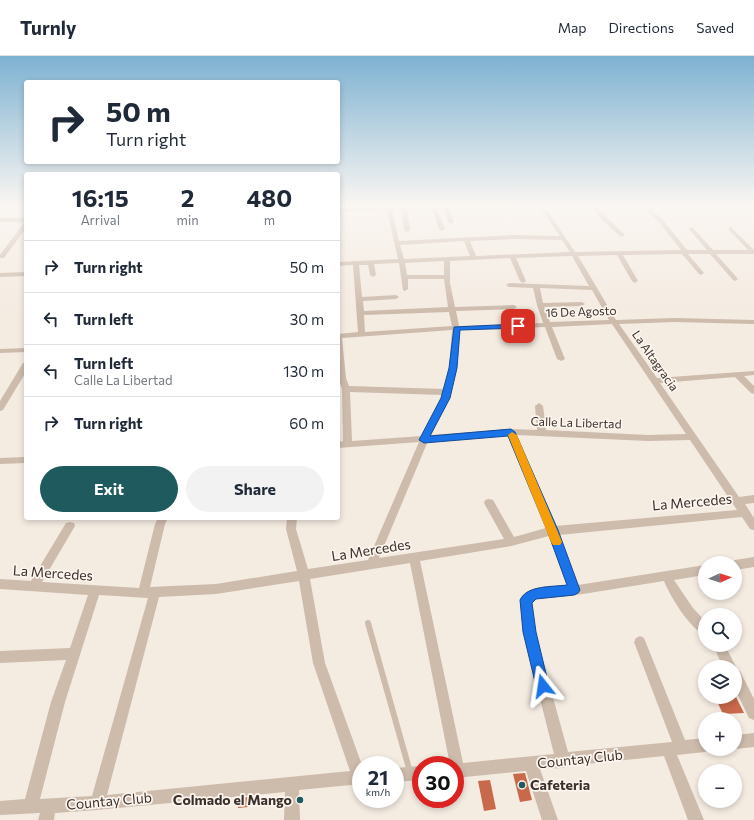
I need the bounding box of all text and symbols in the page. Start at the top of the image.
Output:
text: Turnly [20,16,76,39]
text: Map [558,19,587,36]
text: Directions [609,19,674,36]
text: Saved [696,19,734,36]
text: 50 m [106,94,171,128]
icon: right [40,96,92,148]
text: Turn right [106,128,186,150]
text: 16:15 [72,183,129,212]
text: 2 [181,183,194,212]
text: 480 [247,183,292,212]
text: Arrival [81,212,120,228]
text: min [177,212,199,228]
text: m [264,212,275,228]
icon: right [40,256,62,278]
text: Turn right [74,258,143,276]
text: 50 m [290,258,324,276]
street label: 16 De Agosto [545,303,617,319]
icon: left [40,308,62,330]
pin [501,309,535,343]
text: Turn left [74,310,133,328]
text: 30 m [290,310,324,328]
icon: arrive [507,315,529,337]
street label: La Altagracia [630,327,682,393]
text: Turn left [74,354,133,372]
icon: left [40,360,62,382]
text: 130 m [283,362,324,380]
text: Calle La Libertad [74,372,173,388]
icon: right [40,412,62,434]
street label: Calle La Libertad [530,413,622,431]
text: Turn right [74,414,143,432]
text: 60 m [289,414,324,432]
button: Exit [40,466,178,512]
button: Share [186,466,324,512]
street label: La Mercedes [651,490,733,513]
street label: La Mercedes [330,535,412,564]
north arrow [698,556,742,600]
map controls [698,556,742,808]
street label: La Mercedes [12,561,94,584]
button: search [698,608,742,652]
button: layers [698,660,742,704]
position arrow [522,665,564,707]
button: + [698,712,742,756]
street label: Countay Club [536,746,624,771]
speed limit sign: 30 [412,756,464,808]
button: − [698,764,742,808]
text: 21 [368,765,388,789]
place label: Cafeteria [530,776,590,793]
marker: Cafeteria [517,780,527,790]
text: km/h [366,786,390,798]
street label: Countay Club [65,788,152,813]
place label: Colmado el Mango [173,791,292,808]
marker: Colmado el Mango [295,795,305,805]

